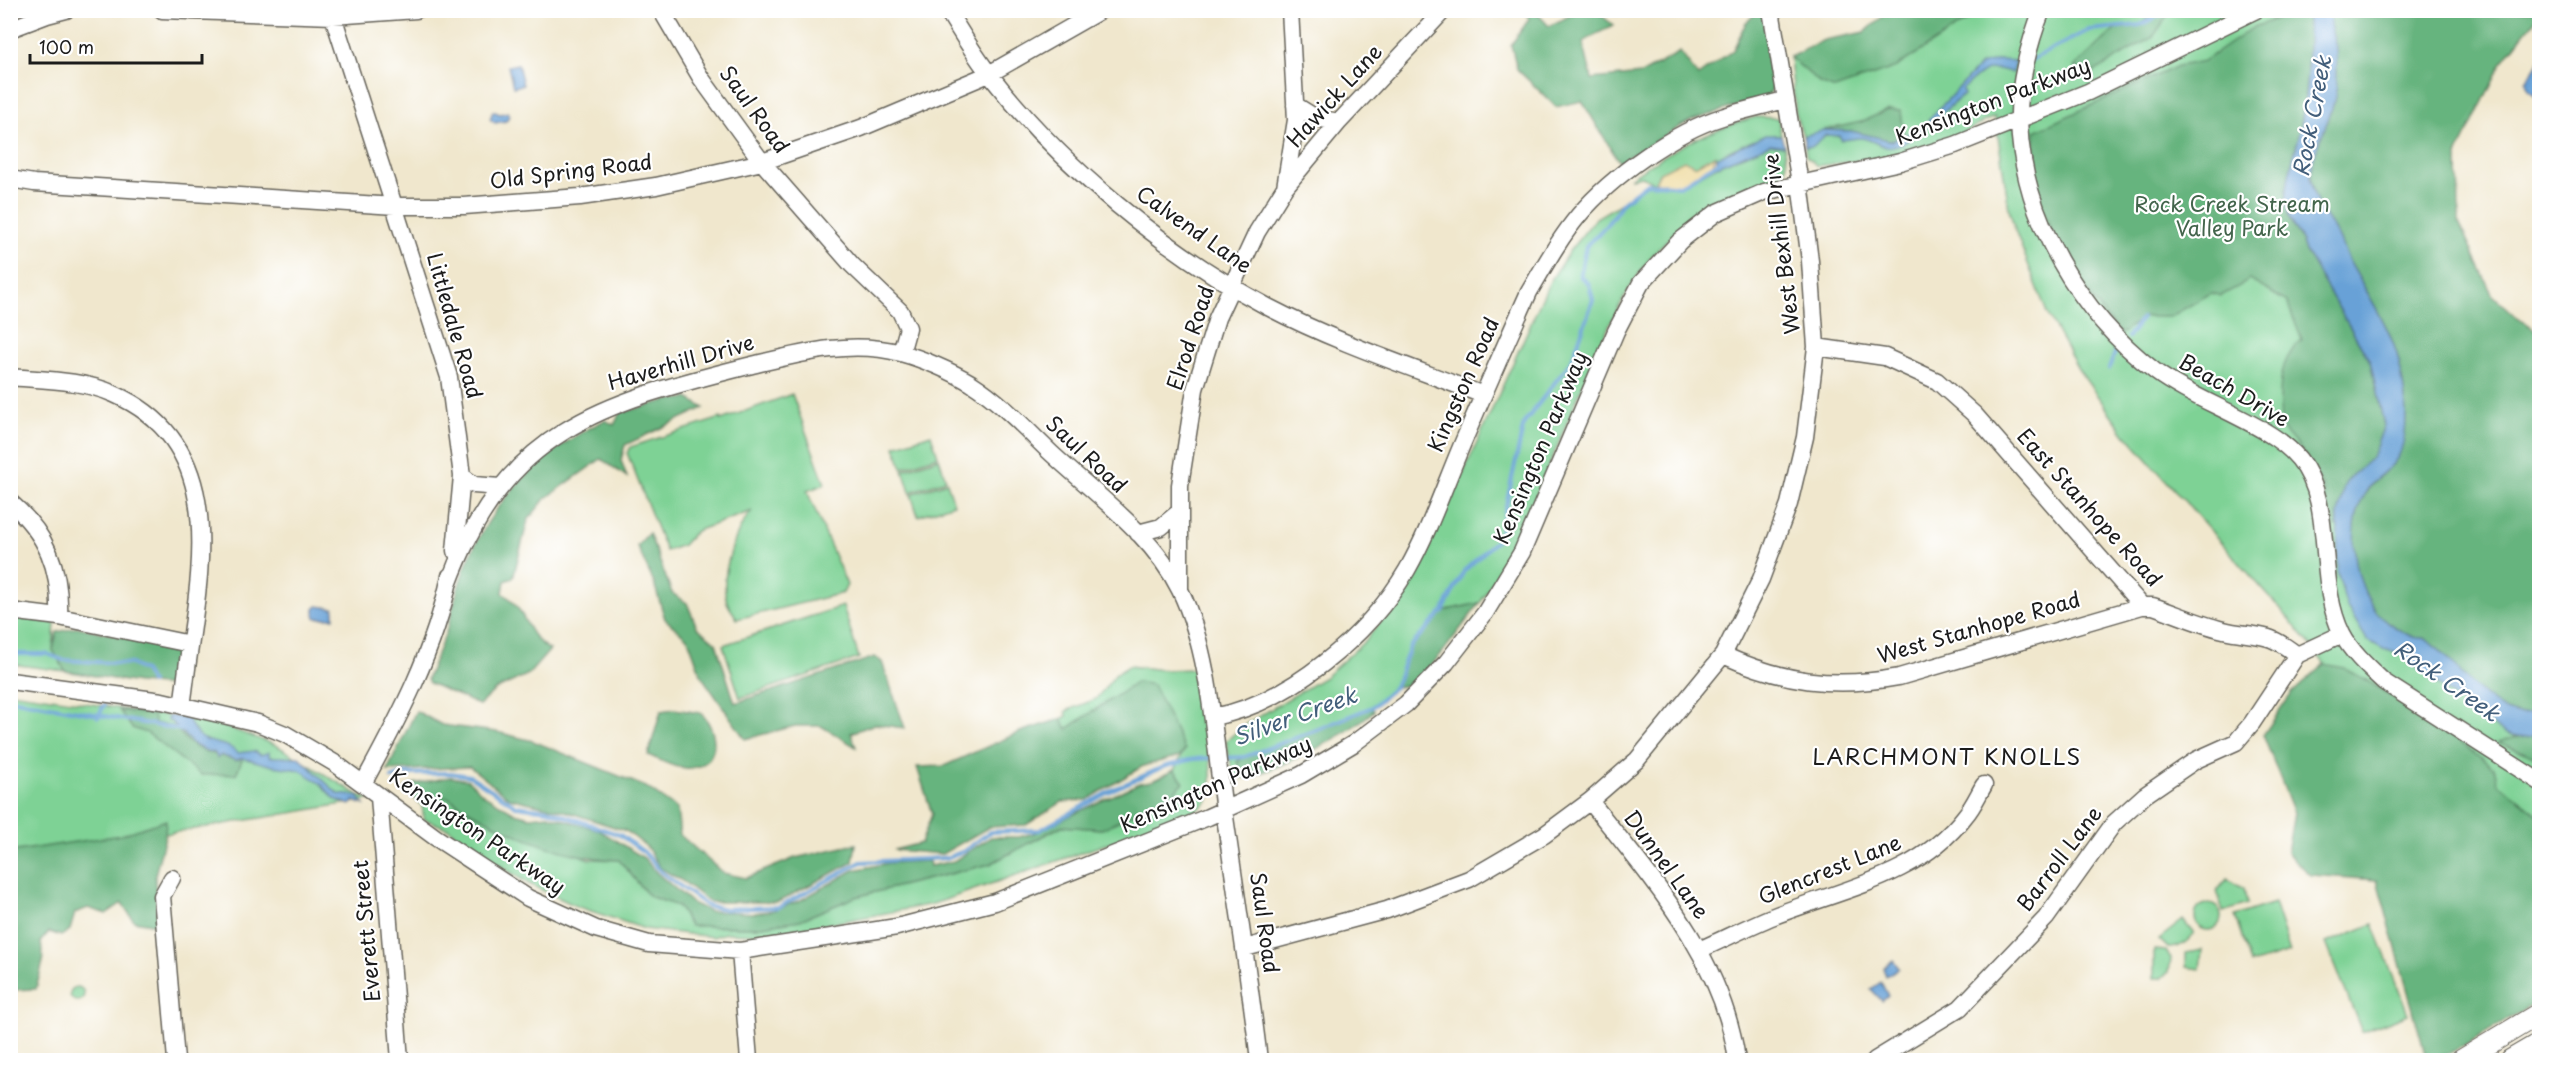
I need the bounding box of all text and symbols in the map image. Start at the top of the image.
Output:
scale bar [30,27,202,65]
text: 100 m [39,33,94,60]
street label: Hawick Lane [1278,36,1389,154]
street label: Kensington Parkway [1890,48,2095,152]
water label: Rock Creek [2283,51,2339,179]
street label: Saul Road [713,58,798,159]
street label: Old Spring Road [488,144,654,196]
street label: West Bexhill Drive [1753,152,1807,336]
street label: Calvend Lane [1131,176,1260,280]
park label: Rock Creek Stream Valley Park [2134,187,2330,243]
street label: Littledale Road [420,249,492,402]
street label: Elrod Road [1157,281,1221,394]
street label: Kingston Road [1418,312,1506,457]
street label: Haverhill Drive [604,325,757,397]
street label: Beach Drive [2174,345,2296,434]
street label: Kensington Parkway [1484,346,1594,549]
street label: Saul Road [1039,407,1135,500]
street label: East Stanhope Road [2011,420,2170,593]
street label: West Stanhope Road [1873,582,2084,670]
water label: Rock Creek [2388,631,2509,729]
water label: Silver Creek [1228,676,1363,752]
street label: Kensington Parkway [1114,726,1316,840]
district label: LARCHMONT KNOLLS [1812,739,2082,772]
street label: Kensington Parkway [383,759,573,901]
street label: Barroll Lane [2008,798,2109,917]
street label: Dunnel Lane [1617,803,1718,925]
street label: Glencrest Lane [1753,825,1906,911]
street label: Everett Street [343,859,387,1004]
street label: Saul Road [1243,870,1289,975]

